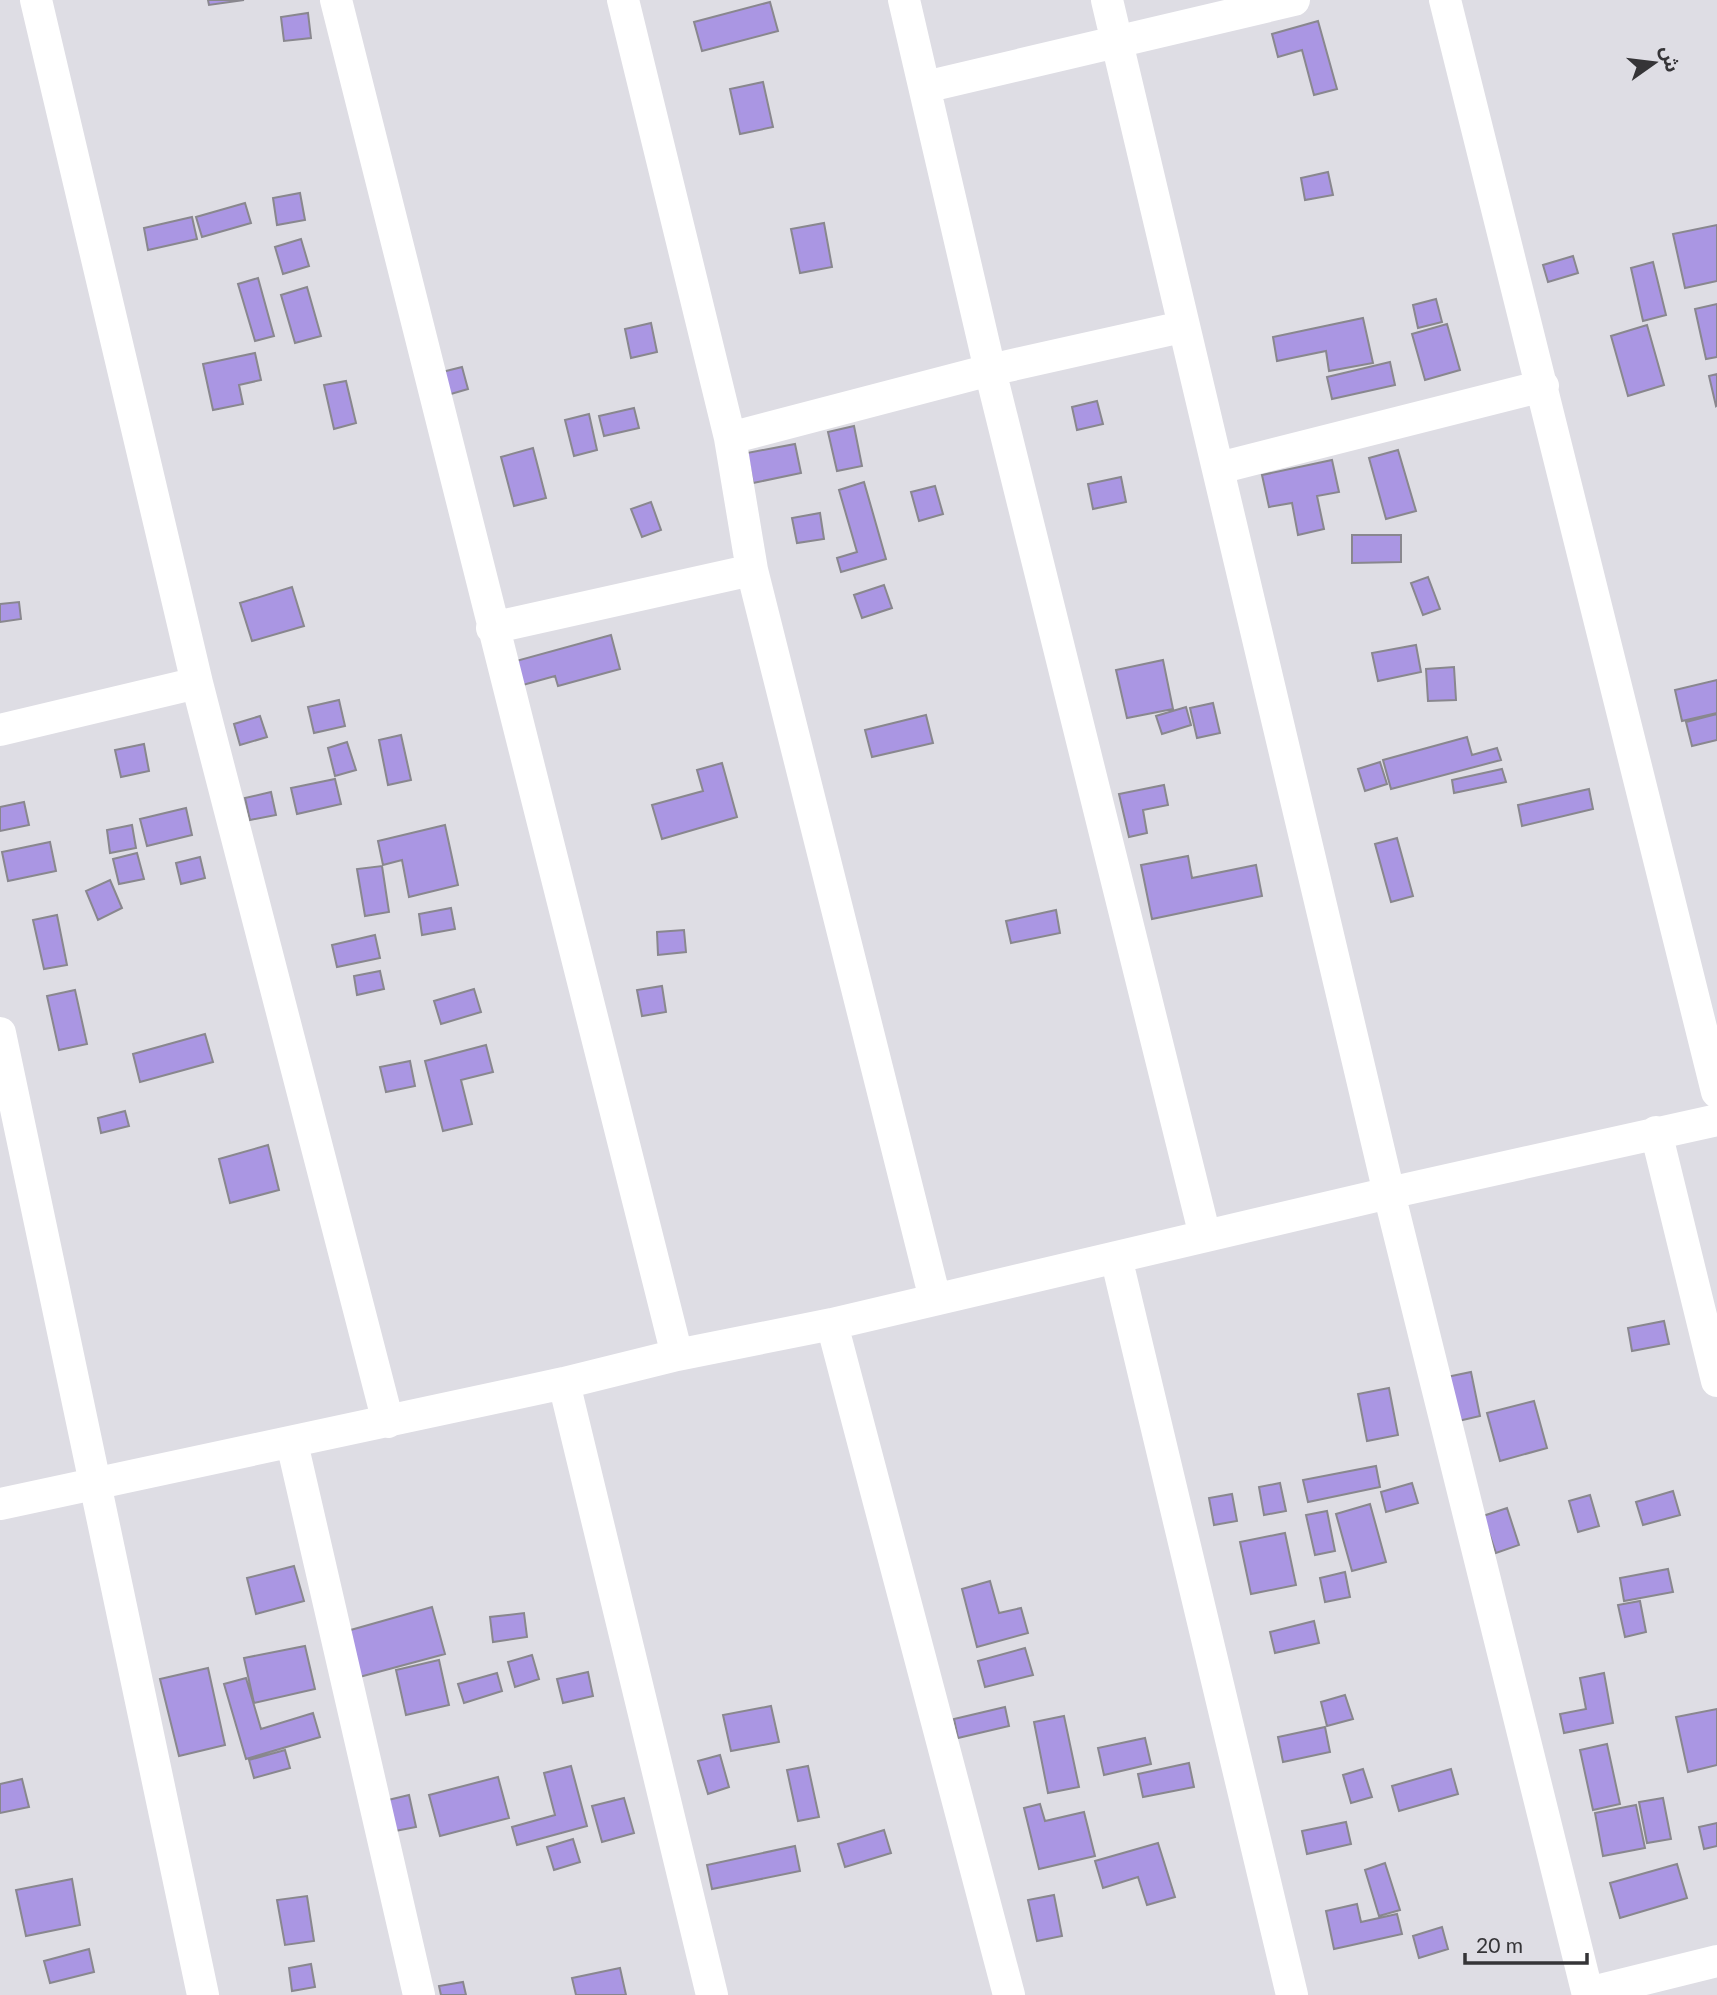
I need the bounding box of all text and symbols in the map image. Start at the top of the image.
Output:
north arrow [1619,28,1689,98]
text: ش [1657,43,1685,74]
scale bar [1465,1922,1588,1966]
text: 20 m [1476,1932,1523,1957]

